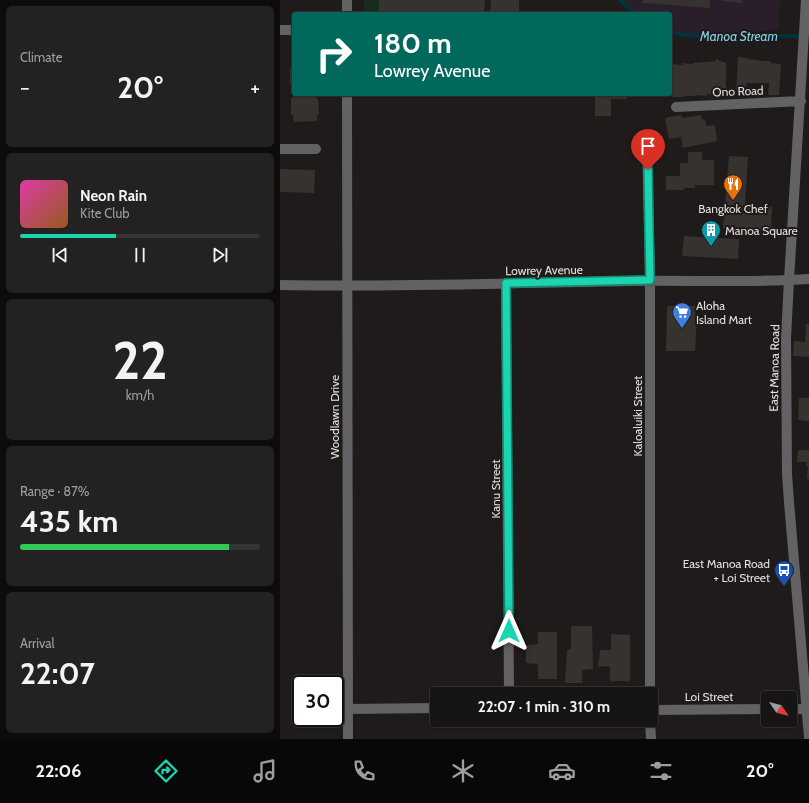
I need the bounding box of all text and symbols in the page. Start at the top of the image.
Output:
text: 180 m [374,26,452,60]
icon: right [308,28,360,80]
water label: Manoa Stream [699,28,778,44]
text: Climate [20,49,62,65]
text: Lowrey Avenue [374,60,491,82]
text: 20° [117,69,163,106]
text: − [20,74,30,101]
text: + [250,74,260,101]
street label: Ono Road [712,83,764,99]
pin [631,129,665,170]
icon: arrive [637,135,659,157]
restaurant icon: Bangkok Chef [722,173,744,201]
text: Neon Rain [80,187,147,205]
place label: Bangkok Chef [698,201,768,216]
text: Kite Club [80,205,129,221]
building icon: Manoa Square [700,219,722,247]
place label: Manoa Square [725,223,798,238]
icon: previous [49,244,71,266]
icon: pause [129,244,151,266]
icon: next [209,244,231,266]
street label: Lowrey Avenue [505,262,583,278]
place label: Aloha Island Mart [696,298,752,327]
supermarket icon: Aloha Island Mart [671,301,693,329]
street label: East Manoa Road [766,324,782,412]
text: 22 [112,329,168,392]
street label: Woodlawn Drive [327,375,342,459]
street label: Kaloaluiki Street [630,376,645,456]
text: km/h [126,387,154,403]
street label: Kanu Street [488,459,503,519]
text: Range · 87% [20,483,89,499]
text: 435 km [20,503,118,540]
place label: East Manoa Road + Loi Street [683,556,770,585]
bus stop icon: East Manoa Road + Loi Street [773,559,795,587]
position arrow [488,610,530,652]
text: Arrival [20,635,55,651]
text: 22:07 [20,655,95,692]
speed limit sign: 30 [292,675,344,727]
street label: Loi Street [685,689,733,704]
north arrow [761,691,797,727]
map controls [761,691,797,727]
text: 22:07 · 1 min · 310 m [478,698,610,716]
icon: directions [152,757,180,785]
icon: music [251,757,279,785]
icon: phone [350,757,378,785]
icon: climate [449,757,477,785]
icon: car [548,757,576,785]
icon: filters [647,757,675,785]
text: 22:06 [35,760,81,782]
text: 20° [746,760,773,782]

